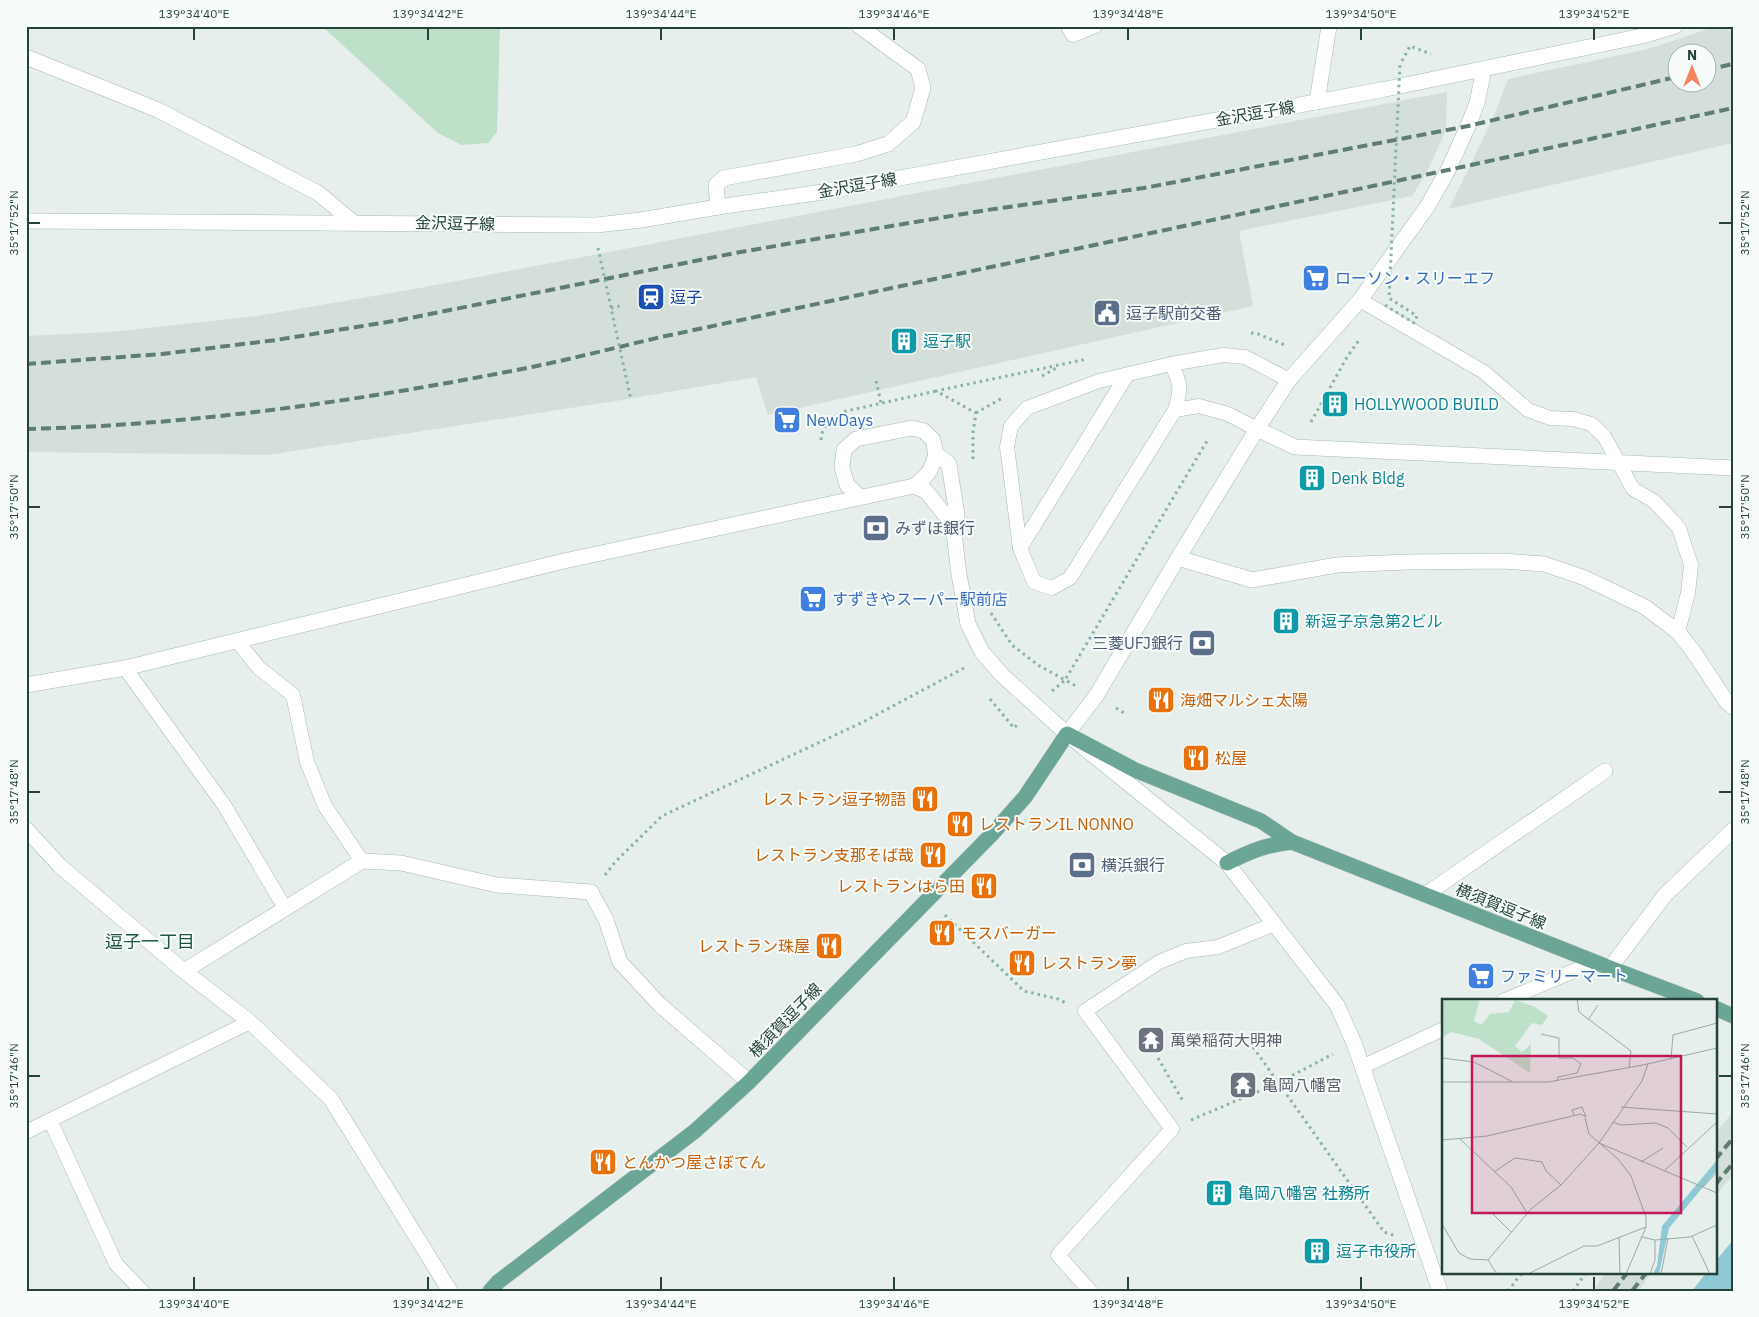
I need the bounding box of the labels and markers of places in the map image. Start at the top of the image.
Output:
supermarket icon: ローソン・スリーエフ [1301,263,1331,293]
place label: ローソン・スリーエフ [1335,268,1495,288]
station icon: 逗子 [636,282,666,312]
place label: 逗子 [670,287,702,307]
public building icon: 逗子駅前交番 [1092,298,1122,328]
place label: 逗子駅前交番 [1126,303,1222,323]
building icon: 逗子駅 [889,326,919,356]
place label: 逗子駅 [923,331,971,351]
building icon: HOLLYWOOD BUILD [1320,389,1350,419]
place label: HOLLYWOOD BUILD [1354,394,1499,414]
supermarket icon: NewDays [772,405,802,435]
place label: NewDays [806,410,873,430]
building icon: Denk Bldg [1297,463,1327,493]
place label: Denk Bldg [1331,468,1405,488]
bank icon: みずほ銀行 [861,513,891,543]
place label: みずほ銀行 [895,518,975,538]
supermarket icon: すずきやスーパー駅前店 [798,584,828,614]
place label: すずきやスーパー駅前店 [832,589,1008,609]
building icon: 新逗子京急第2ビル [1271,606,1301,636]
place label: 新逗子京急第2ビル [1305,611,1443,631]
bank icon: 三菱UFJ銀行 [1187,628,1217,658]
place label: 三菱UFJ銀行 [1092,633,1183,653]
restaurant icon: 海畑マルシェ太陽 [1146,685,1176,715]
place label: 海畑マルシェ太陽 [1180,690,1308,710]
restaurant icon: 松屋 [1181,743,1211,773]
place label: 松屋 [1215,748,1247,768]
restaurant icon: レストラン逗子物語 [910,784,940,814]
place label: レストラン逗子物語 [762,789,906,809]
restaurant icon: レストランIL NONNO [945,809,975,839]
place label: レストランIL NONNO [979,814,1134,834]
restaurant icon: レストラン支那そば哉 [918,840,948,870]
place label: レストラン支那そば哉 [754,845,914,865]
bank icon: 横浜銀行 [1067,850,1097,880]
place label: 横浜銀行 [1101,855,1165,875]
restaurant icon: レストランはら田 [969,871,999,901]
place label: レストランはら田 [837,876,965,896]
restaurant icon: モスバーガー [927,918,957,948]
place label: モスバーガー [961,923,1057,943]
restaurant icon: レストラン珠屋 [814,931,844,961]
place label: レストラン珠屋 [698,936,810,956]
restaurant icon: レストラン夢 [1007,948,1037,978]
place label: レストラン夢 [1041,953,1137,973]
supermarket icon: ファミリーマート [1466,961,1496,991]
place label: ファミリーマート [1500,966,1628,986]
temple icon: 萬榮稲荷大明神 [1136,1025,1166,1055]
place label: 萬榮稲荷大明神 [1170,1030,1282,1050]
temple icon: 亀岡八幡宮 [1228,1070,1258,1100]
place label: 亀岡八幡宮 [1262,1075,1342,1095]
restaurant icon: とんかつ屋さぼてん [588,1147,618,1177]
place label: とんかつ屋さぼてん [622,1152,766,1172]
building icon: 亀岡八幡宮 社務所 [1204,1178,1234,1208]
place label: 亀岡八幡宮 社務所 [1238,1183,1370,1203]
building icon: 逗子市役所 [1302,1236,1332,1266]
place label: 逗子市役所 [1336,1241,1416,1261]

